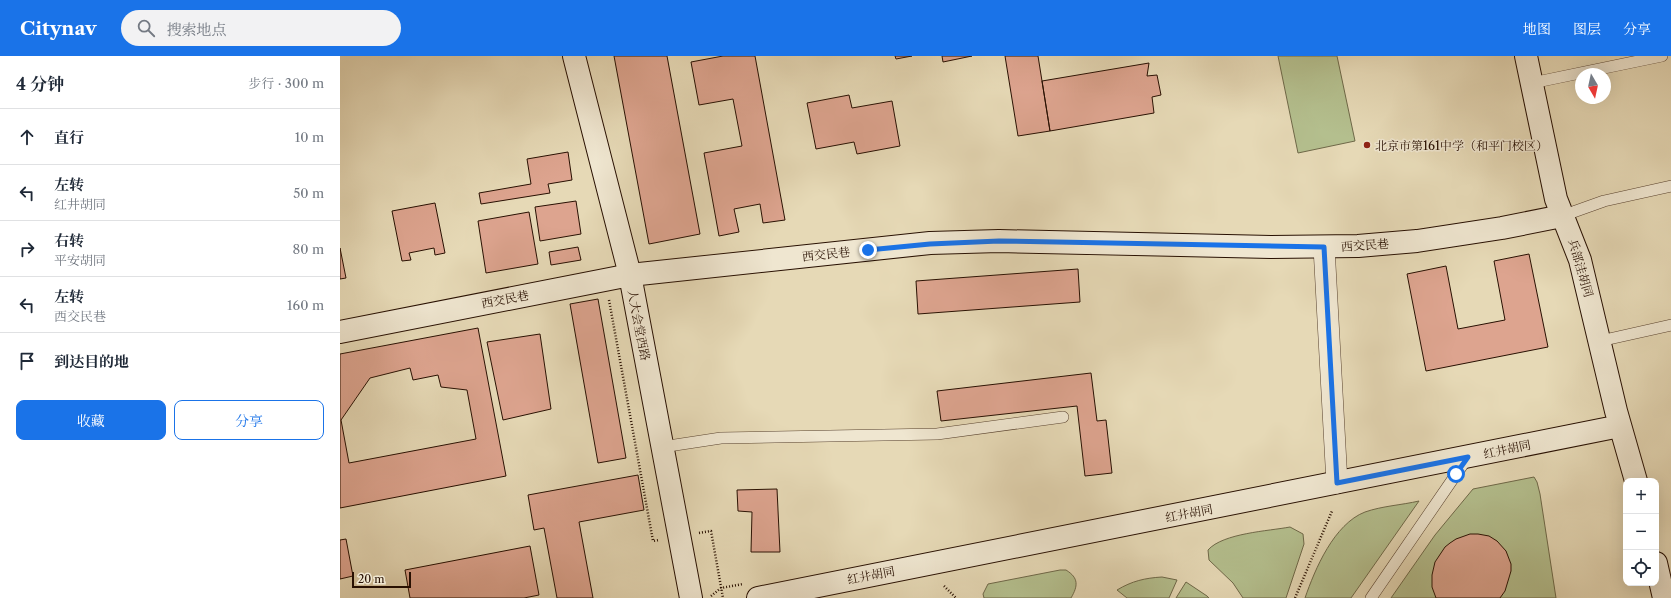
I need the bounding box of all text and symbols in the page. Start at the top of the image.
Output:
search box [121,10,401,46]
text: Citynav [20,17,97,40]
icon: search [135,17,157,39]
text: 搜索地点 [167,20,227,39]
text: 地图 [1523,20,1551,38]
text: 图层 [1573,20,1601,38]
text: 分享 [1623,20,1651,38]
north arrow [1575,68,1611,104]
text: 4 分钟 [16,74,64,94]
text: 步行 · 300 m [248,75,324,91]
icon: ahead [16,126,38,148]
text: 直行 [54,128,84,147]
text: 10 m [295,129,324,145]
place label: 北京市第161中学（和平门校区） [1375,138,1548,153]
marker: 北京市第161中学（和平门校区） [1362,140,1372,150]
text: 左转 [54,175,84,194]
icon: left [16,182,38,204]
text: 50 m [293,185,324,201]
text: 红井胡同 [54,196,106,212]
text: 右转 [54,231,84,250]
street label: 西交民巷 [1341,236,1389,254]
street label: 兵部洼胡同 [1566,237,1596,299]
icon: right [16,238,38,260]
text: 80 m [292,241,324,257]
route end [859,241,877,259]
street label: 西交民巷 [801,244,851,264]
text: 平安胡同 [54,252,106,268]
text: 左转 [54,287,84,306]
street label: 西交民巷 [480,287,530,311]
street label: 人大会堂西路 [625,288,653,362]
icon: left [16,294,38,316]
text: 160 m [287,297,324,313]
text: 西交民巷 [54,308,106,324]
icon: arrive [16,350,38,372]
text: 到达目的地 [54,352,129,371]
button: 收藏 [16,400,166,440]
button: 分享 [174,400,324,440]
street label: 红井胡同 [1482,437,1532,461]
route start [1447,465,1465,483]
map controls [1623,478,1659,586]
button: + [1623,478,1659,514]
street label: 红井胡同 [1164,501,1214,525]
button: − [1623,514,1659,550]
button: locate [1623,550,1659,586]
street label: 红井胡同 [846,563,896,587]
scale bar [352,570,411,589]
text: 20 m [358,572,384,586]

